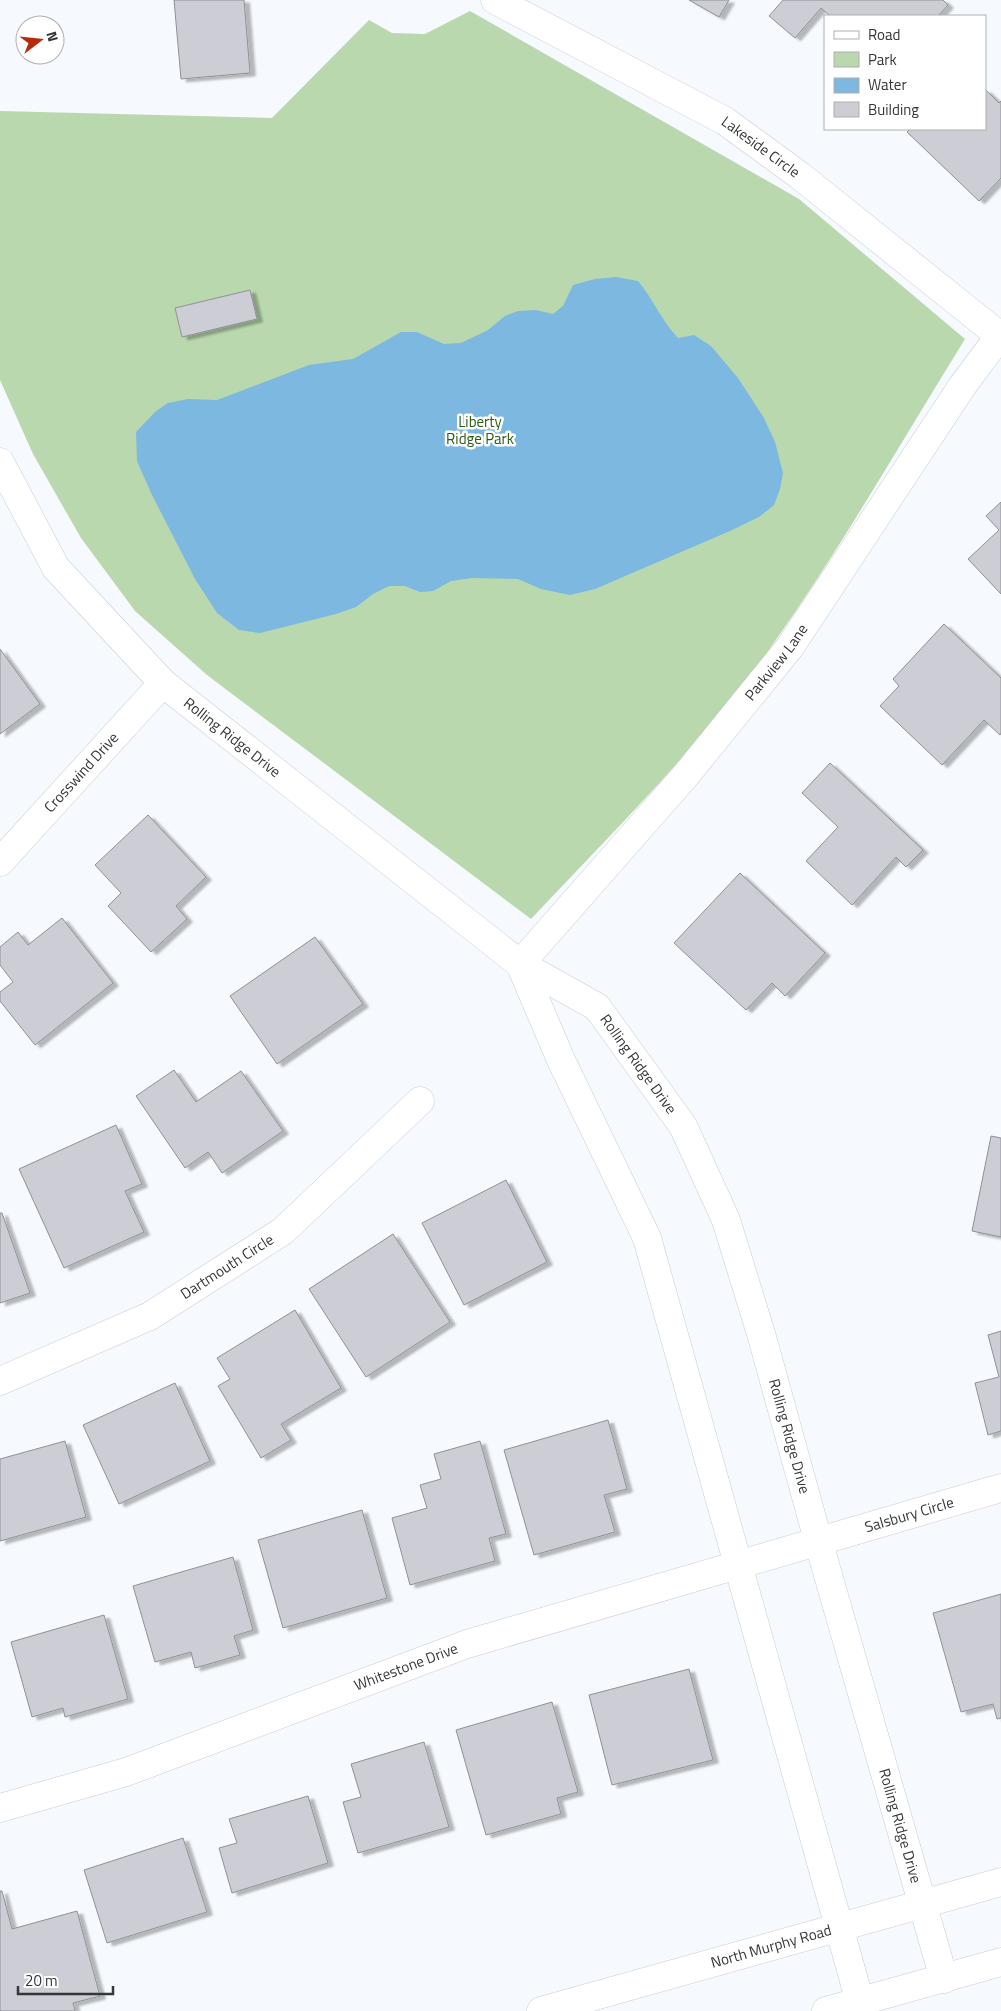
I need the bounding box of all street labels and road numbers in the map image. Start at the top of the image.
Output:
street label: Lakeside Circle [717,110,805,183]
street label: Parkview Lane [739,619,813,705]
street label: Rolling Ridge Drive [179,691,286,783]
street label: Crosswind Drive [38,727,124,818]
street label: Rolling Ridge Drive [595,1009,683,1119]
street label: Dartmouth Circle [176,1228,278,1305]
street label: Rolling Ridge Drive [763,1376,817,1496]
street label: Salsbury Circle [862,1490,956,1538]
street label: Whitestone Drive [350,1636,461,1696]
street label: Rolling Ridge Drive [873,1766,928,1886]
street label: North Murphy Road [708,1918,834,1974]

